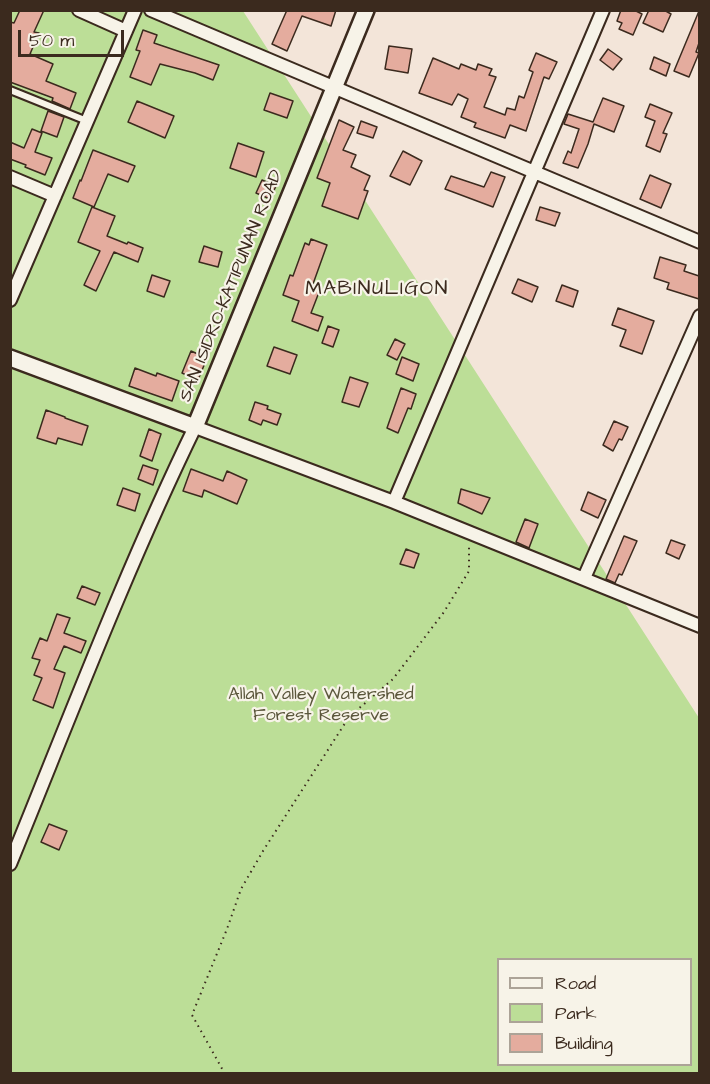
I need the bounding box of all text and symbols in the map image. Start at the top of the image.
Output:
scale bar [21,18,128,56]
text: 50 m [29,28,74,53]
street label: SAN ISIDRO-KATIPUNAN ROAD [176,167,288,405]
district label: MABINULIGON [305,278,449,302]
park label: Allah Valley Watershed Forest Reserve [228,684,414,726]
legend [497,958,692,1066]
text: Road [555,971,596,996]
text: Park [555,1001,597,1026]
text: Building [555,1031,613,1056]

